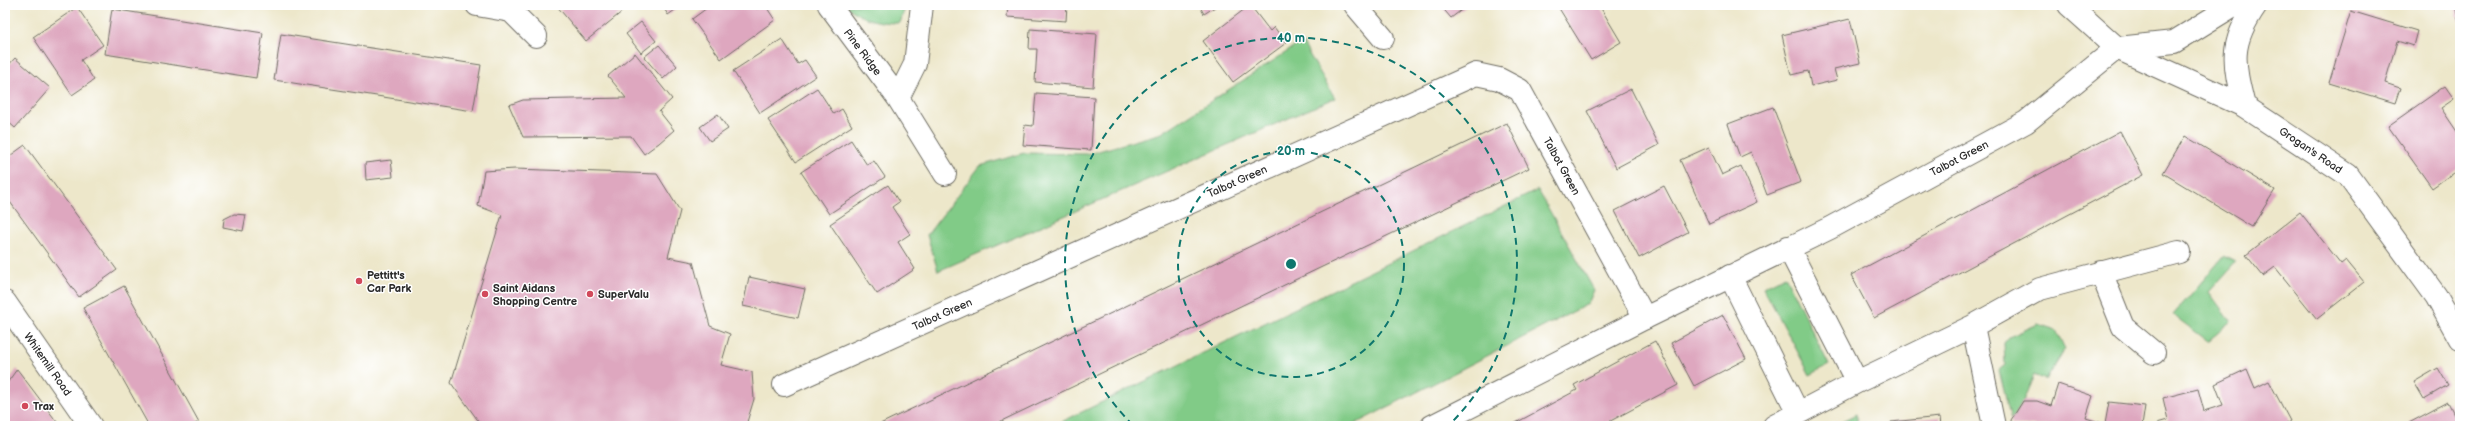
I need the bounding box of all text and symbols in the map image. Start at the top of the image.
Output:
street label: Pine Ridge [841,27,885,78]
text: 40 m [1277,31,1305,46]
street label: Grogan's Road [2277,124,2345,176]
street label: Talbot Green [1540,135,1583,197]
street label: Talbot Green [1928,138,1991,179]
text: 20 m [1277,144,1305,159]
street label: Talbot Green [1205,162,1269,200]
centre of rings [1284,257,1298,271]
place label: Pettitt's Car Park [367,269,412,295]
marker: Pettitt's Car Park [354,276,364,286]
place label: Saint Aidans Shopping Centre [493,282,577,308]
place label: SuperValu [598,288,649,301]
marker: Saint Aidans Shopping Centre [480,289,490,299]
marker: SuperValu [585,289,595,299]
street label: Talbot Green [910,295,974,333]
street label: Whitemill Road [21,330,74,398]
place label: Trax [33,400,54,413]
marker: Trax [20,401,30,411]

